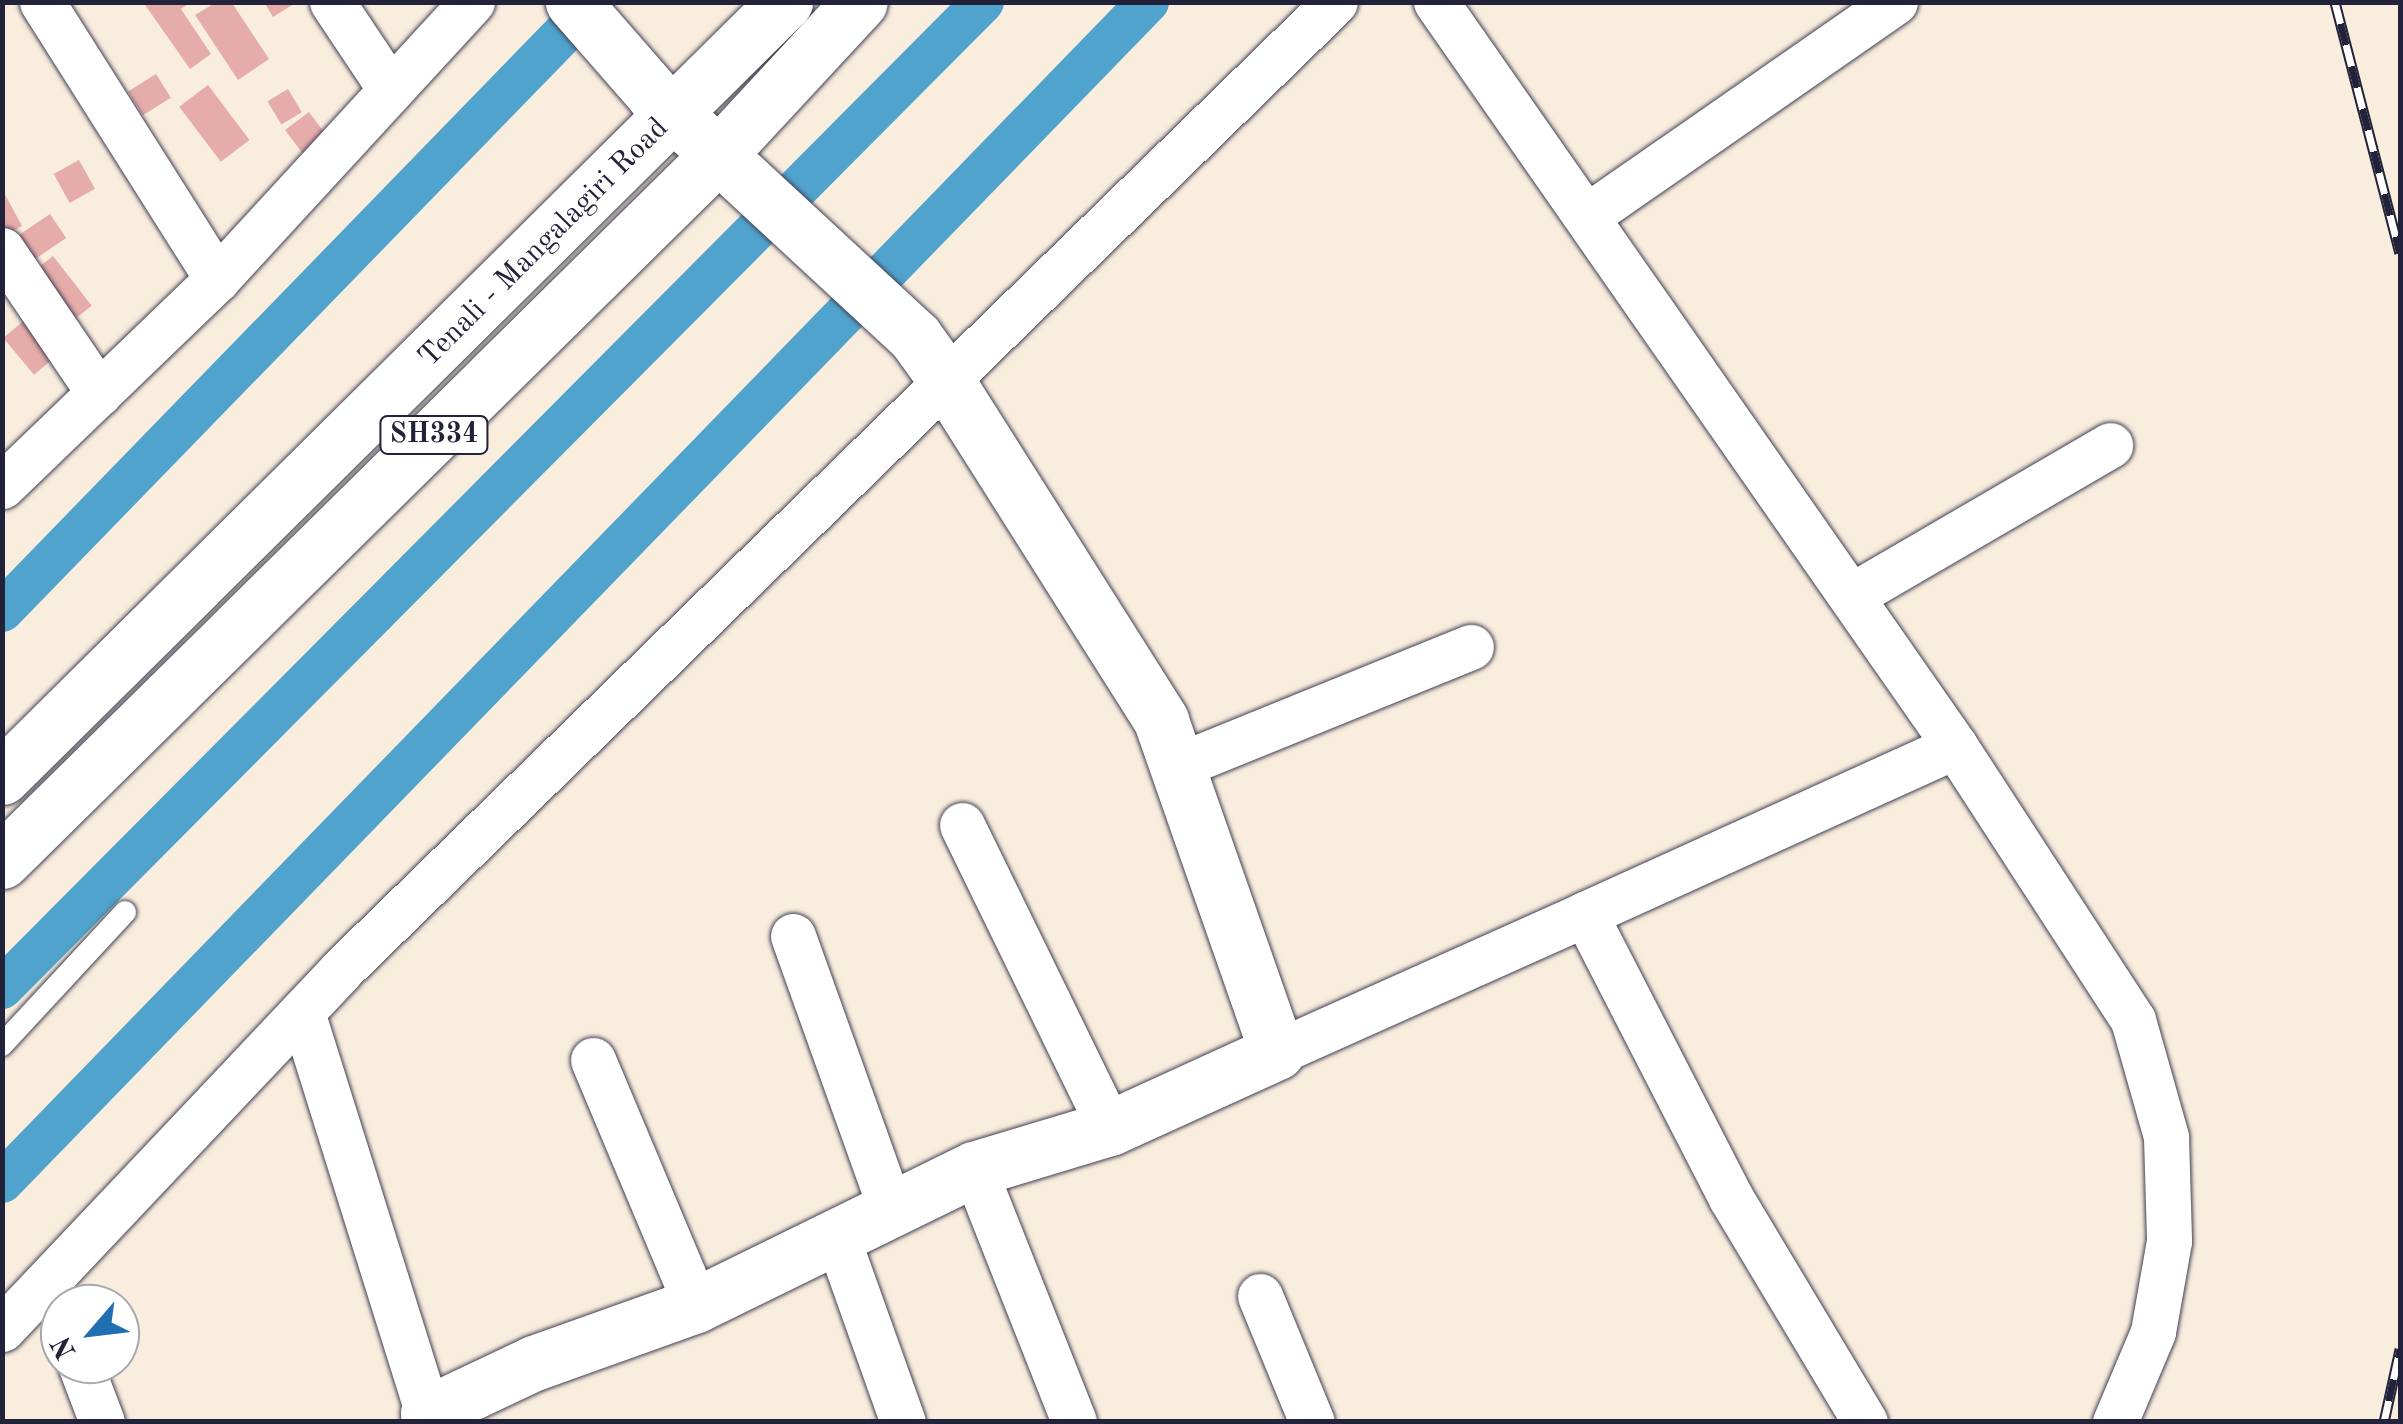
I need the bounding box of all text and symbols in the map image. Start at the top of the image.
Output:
street label: Tenali - Mangalagiri Road [412,111,676,375]
road number: SH334 [379,412,489,458]
north arrow [40,1284,140,1384]
text: N [48,1331,83,1363]

